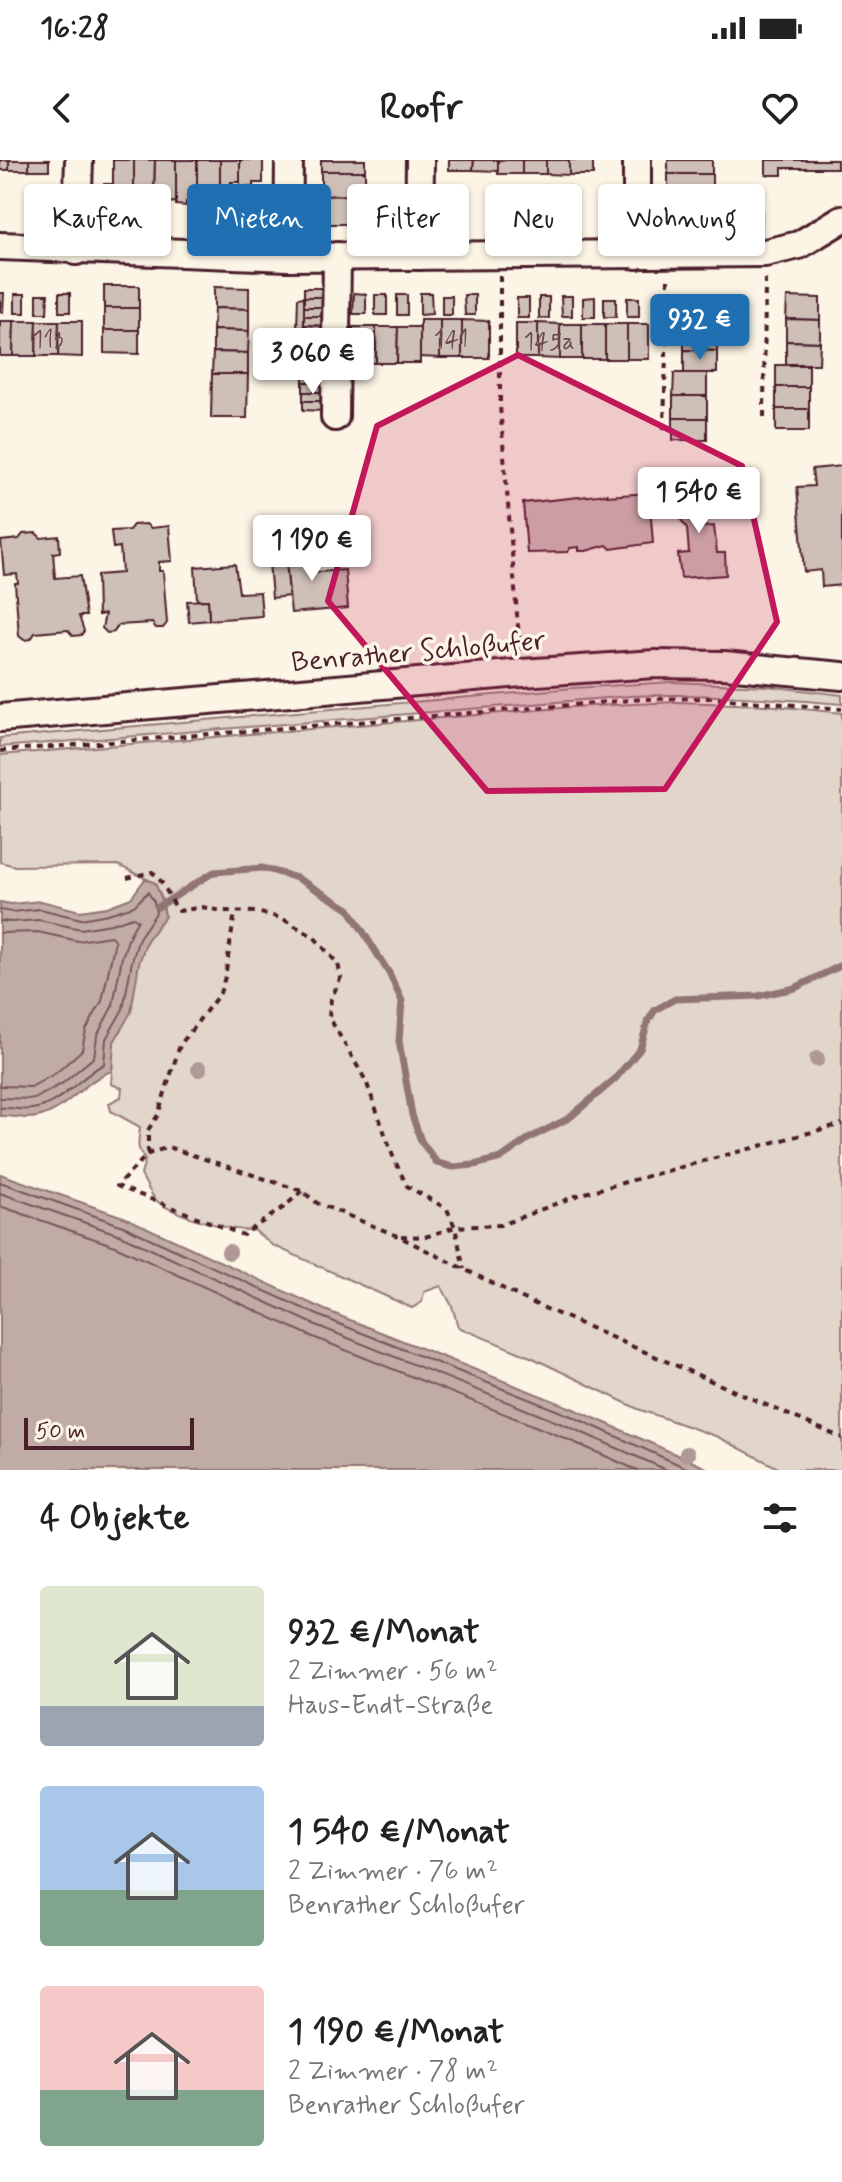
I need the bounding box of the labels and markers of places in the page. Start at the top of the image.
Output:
pin: 932 € [644,294,756,362]
pin: 3 060 € [239,328,387,396]
pin: 1 540 € [625,467,773,535]
pin: 1 190 € [238,515,386,583]

